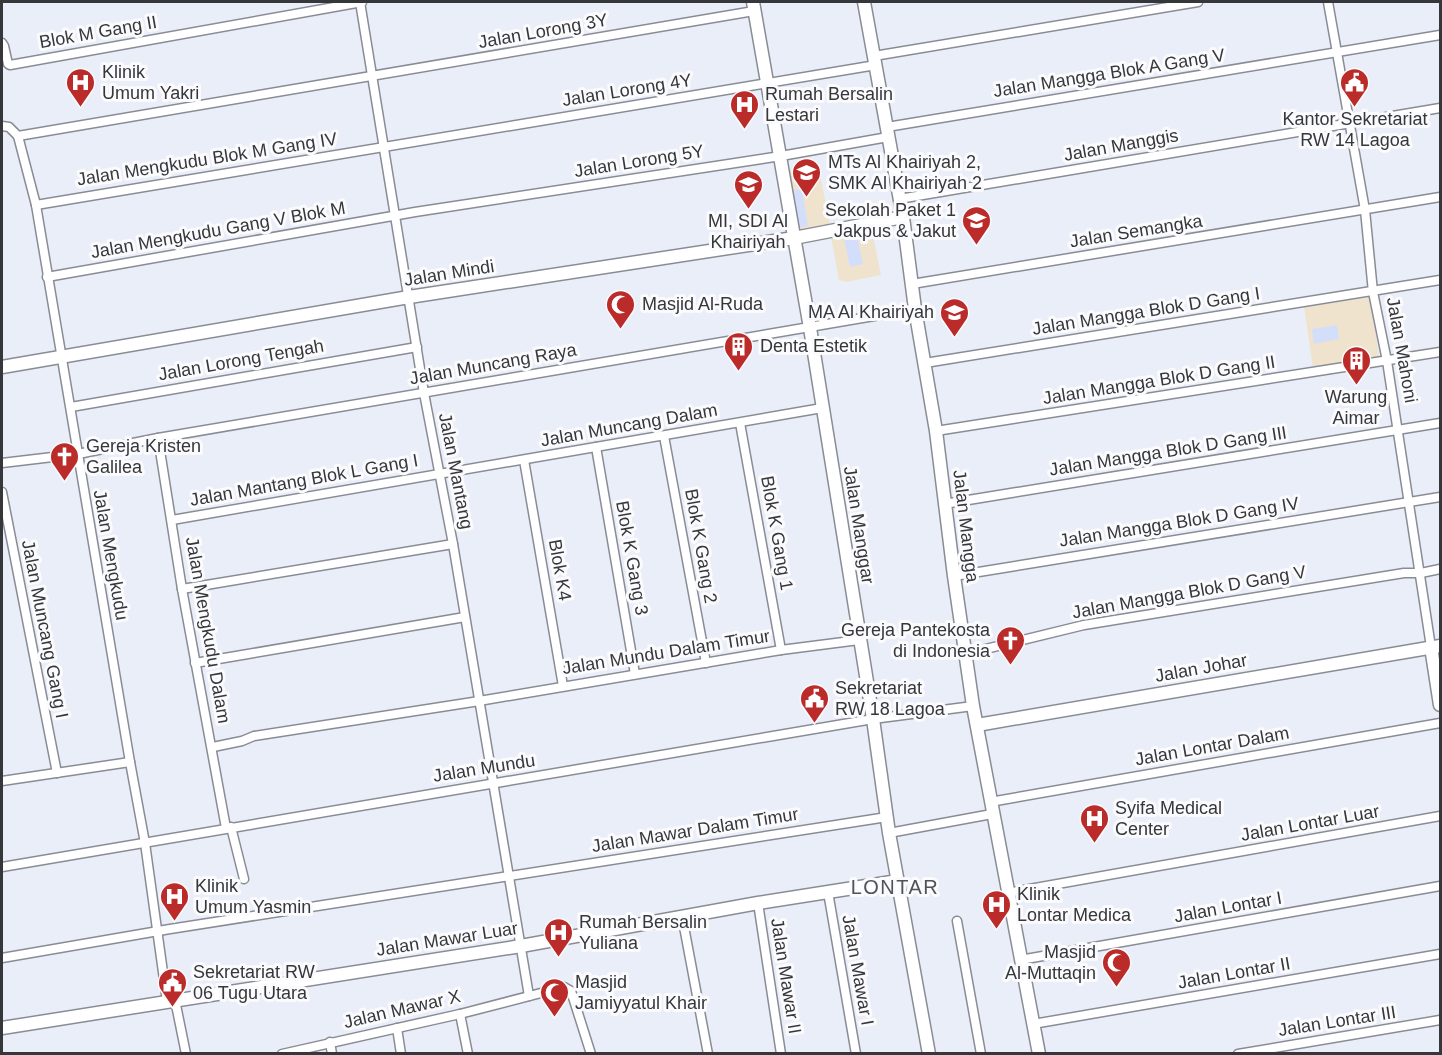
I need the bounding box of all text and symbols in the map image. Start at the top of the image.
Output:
street label: Jalan Lorong 3Y [477,10,609,52]
street label: Blok M Gang II [38,12,158,52]
street label: Jalan Mangga Blok A Gang V [992,45,1226,101]
place label: Klinik Umum Yakri [102,62,199,103]
hospital icon: Klinik Umum Yakri [65,66,97,108]
public building icon: Kantor Sekretariat RW 14 Lagoa [1339,66,1371,108]
street label: Jalan Lorong 4Y [561,70,693,110]
place label: Rumah Bersalin Lestari [765,84,893,125]
hospital icon: Rumah Bersalin Lestari [728,88,760,130]
place label: Kantor Sekretariat RW 14 Lagoa [1282,109,1428,150]
street label: Jalan Manggis [1062,125,1180,165]
street label: Jalan Mengkudu Blok M Gang IV [75,129,339,189]
street label: Jalan Lorong 5Y [573,141,705,181]
place label: MTs Al Khairiyah 2, SMK Al Khairiyah 2 [828,152,982,193]
school or university icon: MTs Al Khairiyah 2, SMK Al Khairiyah 2 [791,156,823,198]
school or university icon: MI, SDI Al Khairiyah [732,168,764,210]
street label: Jalan Mengkudu Gang V Blok M [89,198,347,262]
place label: Sekolah Paket 1 Jakpus & Jakut [825,200,956,241]
school or university icon: Sekolah Paket 1 Jakpus & Jakut [961,204,993,246]
street label: Jalan Semangka [1068,210,1205,251]
place label: MI, SDI Al Khairiyah [708,211,788,252]
street label: Jalan Mindi [402,256,496,290]
street label: Jalan Mangga Blok D Gang I [1031,283,1261,339]
mosque icon: Masjid Al-Ruda [605,288,637,330]
place label: Masjid Al-Ruda [642,294,764,314]
school or university icon: MA Al Khairiyah [939,296,971,338]
street label: Jalan Mahoni [1383,296,1421,404]
place label: MA Al Khairiyah [808,302,934,322]
building icon: Denta Estetik [723,330,755,372]
street label: Jalan Lorong Tengah [157,336,325,384]
place label: Denta Estetik [760,336,868,356]
street label: Jalan Muncang Raya [408,339,579,389]
building icon: Warung Aimar [1340,344,1372,386]
street label: Jalan Mangga Blok D Gang II [1041,352,1277,408]
place label: Warung Aimar [1325,387,1387,428]
street label: Jalan Muncang Dalam [539,400,719,450]
street label: Jalan Mantang [435,411,477,531]
street label: Jalan Mangga Blok D Gang III [1048,422,1288,480]
place label: Gereja Kristen Galilea [86,436,201,477]
church icon: Gereja Kristen Galilea [49,440,81,482]
street label: Jalan Mantang Blok L Gang I [188,450,420,510]
street label: Jalan Manggar [840,465,878,585]
street label: Jalan Mangga [949,469,983,584]
street label: Blok K Gang 1 [757,474,797,592]
street label: Blok K Gang 2 [681,487,721,605]
street label: Jalan Mengkudu [90,488,132,622]
street label: Jalan Mangga Blok D Gang IV [1058,493,1300,551]
street label: Blok K Gang 3 [612,499,652,617]
street label: Jalan Mengkudu Dalam [182,535,234,725]
street label: Jalan Muncang Gang I [18,538,72,720]
street label: Blok K4 [545,538,575,602]
street label: Jalan Mangga Blok D Gang V [1070,562,1308,622]
place label: Gereja Pantekosta di Indonesia [841,620,991,661]
church icon: Gereja Pantekosta di Indonesia [995,624,1027,666]
street label: Jalan Mundu Dalam Timur [561,626,771,678]
street label: Jalan Johar [1153,650,1249,686]
place label: Sekretariat RW 18 Lagoa [835,678,946,719]
public building icon: Sekretariat RW 18 Lagoa [798,682,830,724]
street label: Jalan Lontar Dalam [1133,723,1291,769]
street label: Jalan Mundu [432,750,536,786]
place label: Syifa Medical Center [1115,798,1222,839]
street label: Jalan Lontar Luar [1239,801,1381,845]
hospital icon: Syifa Medical Center [1078,802,1110,844]
street label: Jalan Mawar Dalam Timur [590,804,800,856]
place label: Klinik Umum Yasmin [195,876,311,917]
district label: LONTAR [851,876,939,898]
hospital icon: Klinik Umum Yasmin [158,880,190,922]
place label: Klinik Lontar Medica [1017,884,1132,925]
hospital icon: Klinik Lontar Medica [980,888,1012,930]
street label: Jalan Lontar I [1173,888,1283,926]
place label: Rumah Bersalin Yuliana [579,912,707,953]
street label: Jalan Mawar I [838,913,878,1027]
hospital icon: Rumah Bersalin Yuliana [542,916,574,958]
street label: Jalan Mawar II [767,917,805,1035]
street label: Jalan Mawar Luar [375,918,519,960]
place label: Masjid Al-Muttaqin [1005,942,1096,983]
mosque icon: Masjid Al-Muttaqin [1101,946,1133,988]
street label: Jalan Lontar II [1176,953,1292,993]
place label: Sekretariat RW 06 Tugu Utara [193,962,315,1003]
public building icon: Sekretariat RW 06 Tugu Utara [156,966,188,1008]
place label: Masjid Jamiyyatul Khair [575,972,707,1013]
mosque icon: Masjid Jamiyyatul Khair [538,976,570,1018]
street label: Jalan Mawar X [342,986,462,1032]
street label: Jalan Lontar III [1277,1002,1397,1040]

